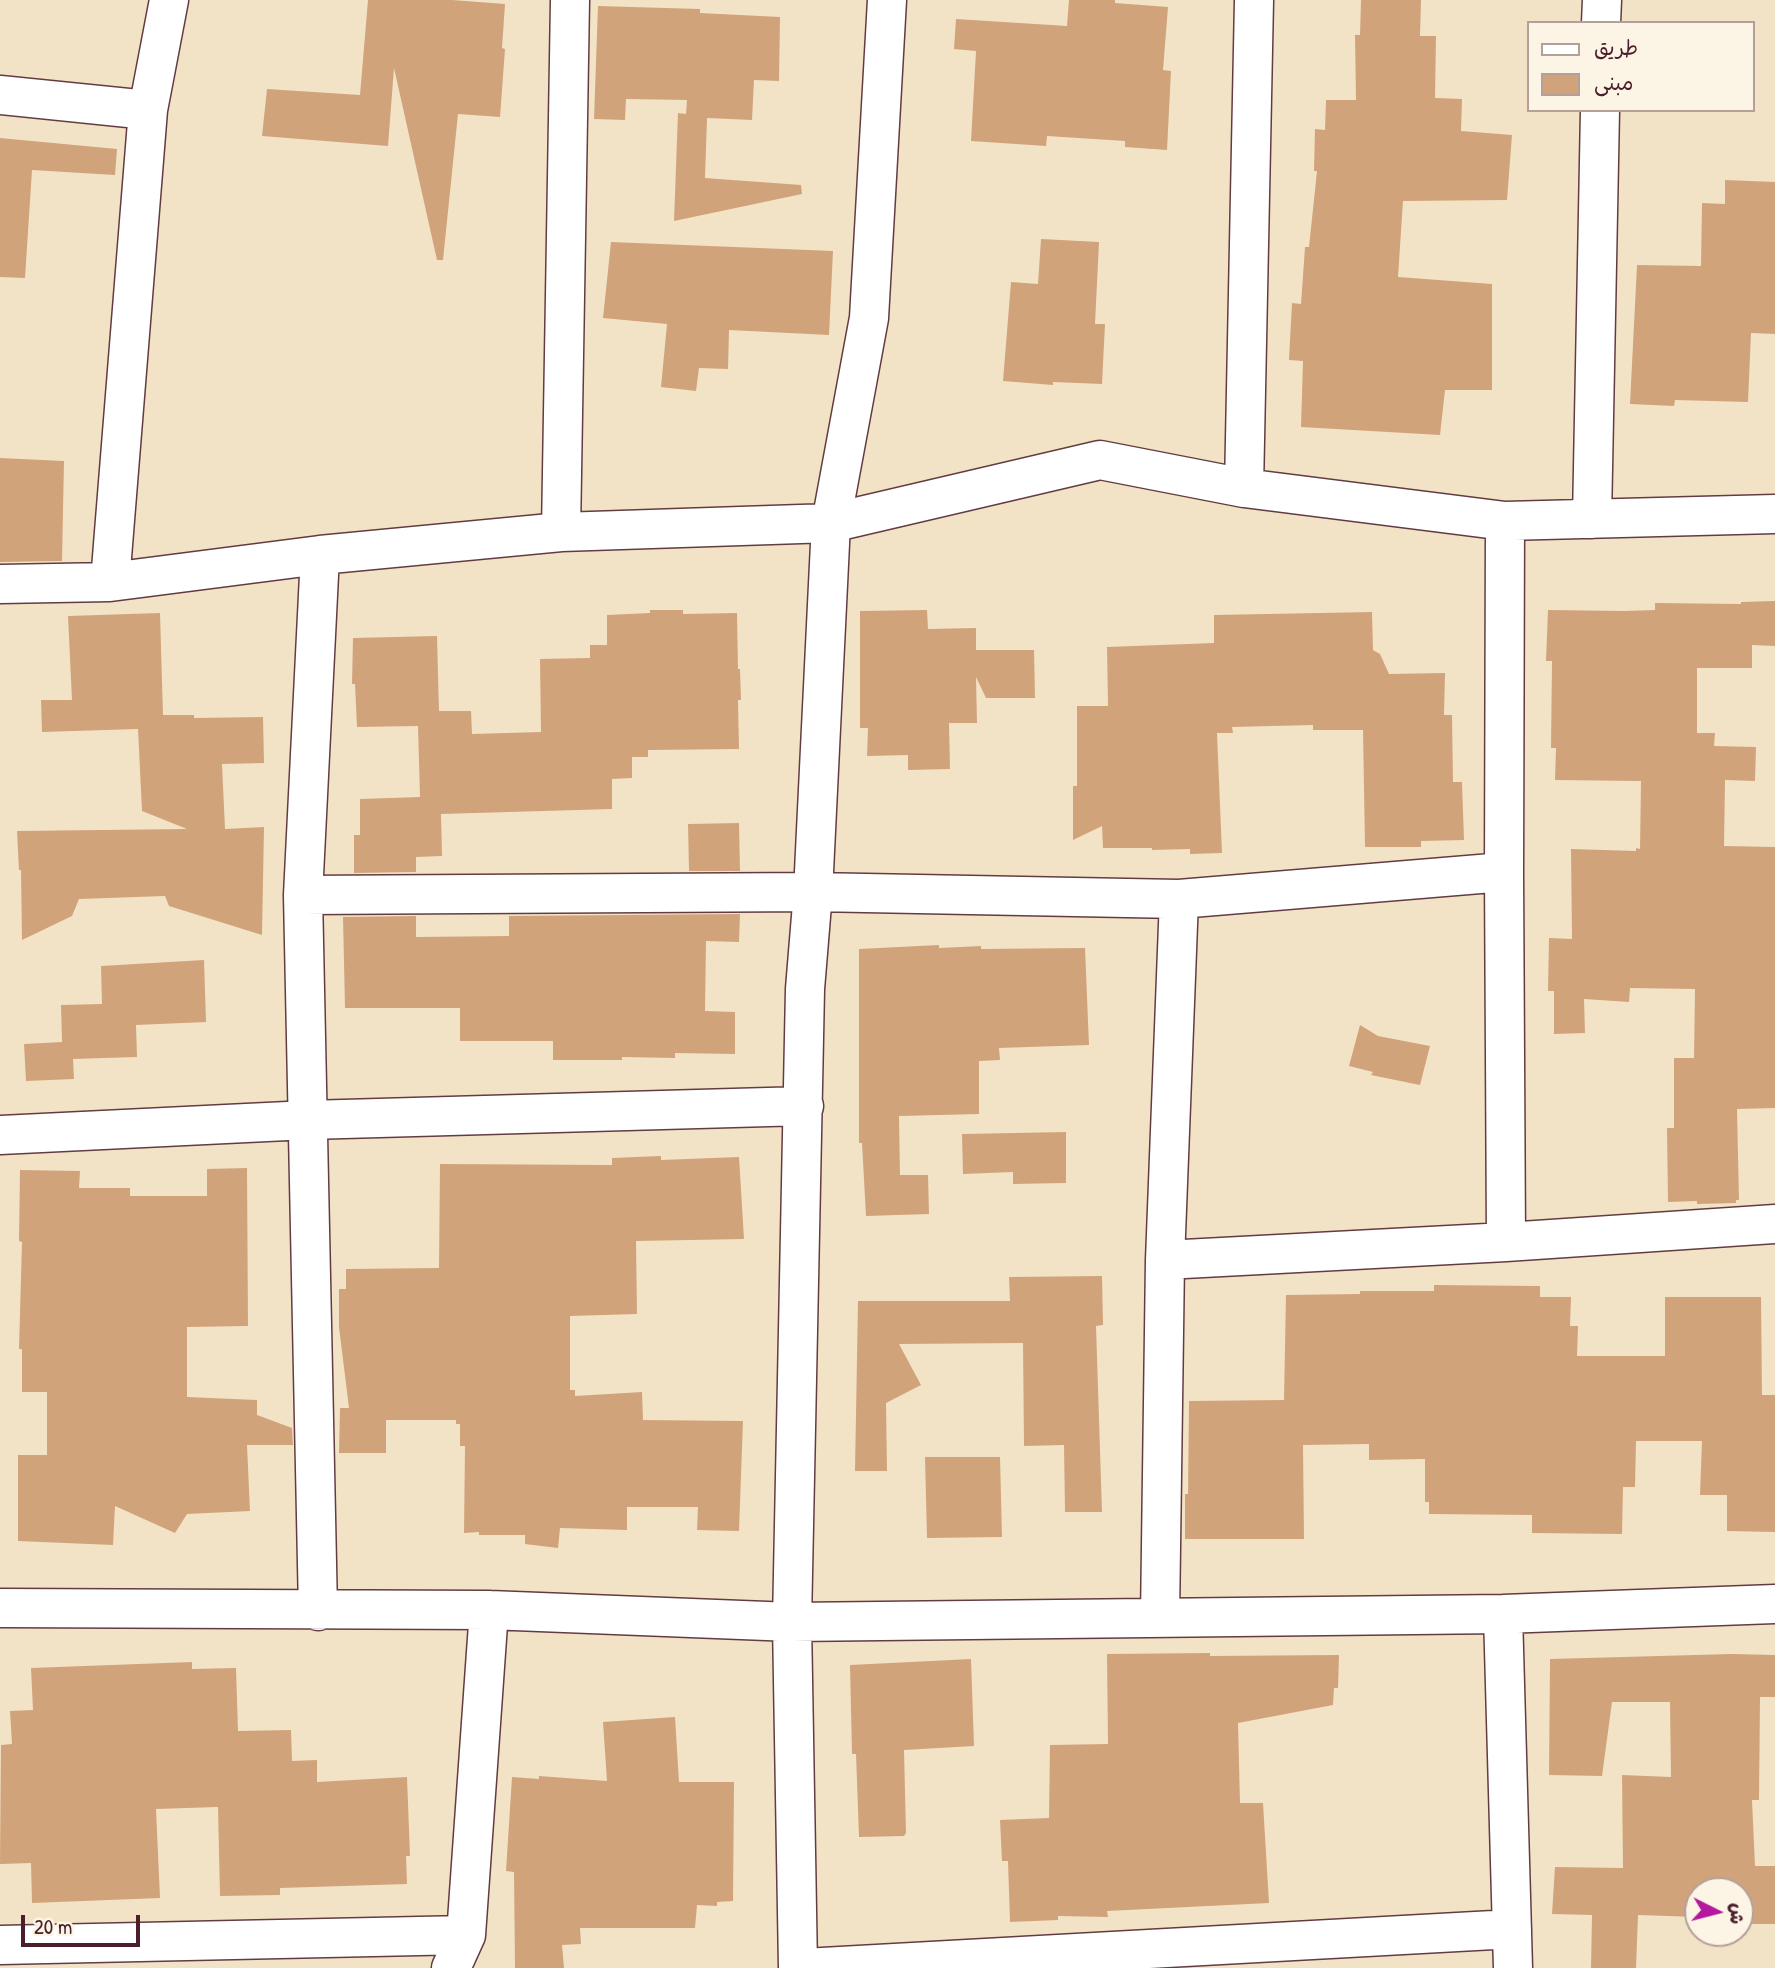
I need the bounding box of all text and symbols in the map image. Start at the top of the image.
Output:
legend [1526,21,1754,112]
text: طريق [1594,33,1638,62]
text: مبنى [1594,68,1633,97]
north arrow [1684,1877,1754,1947]
scale bar [24,1902,144,1946]
text: ش [1724,1902,1752,1926]
text: 20 m [34,1912,72,1941]

